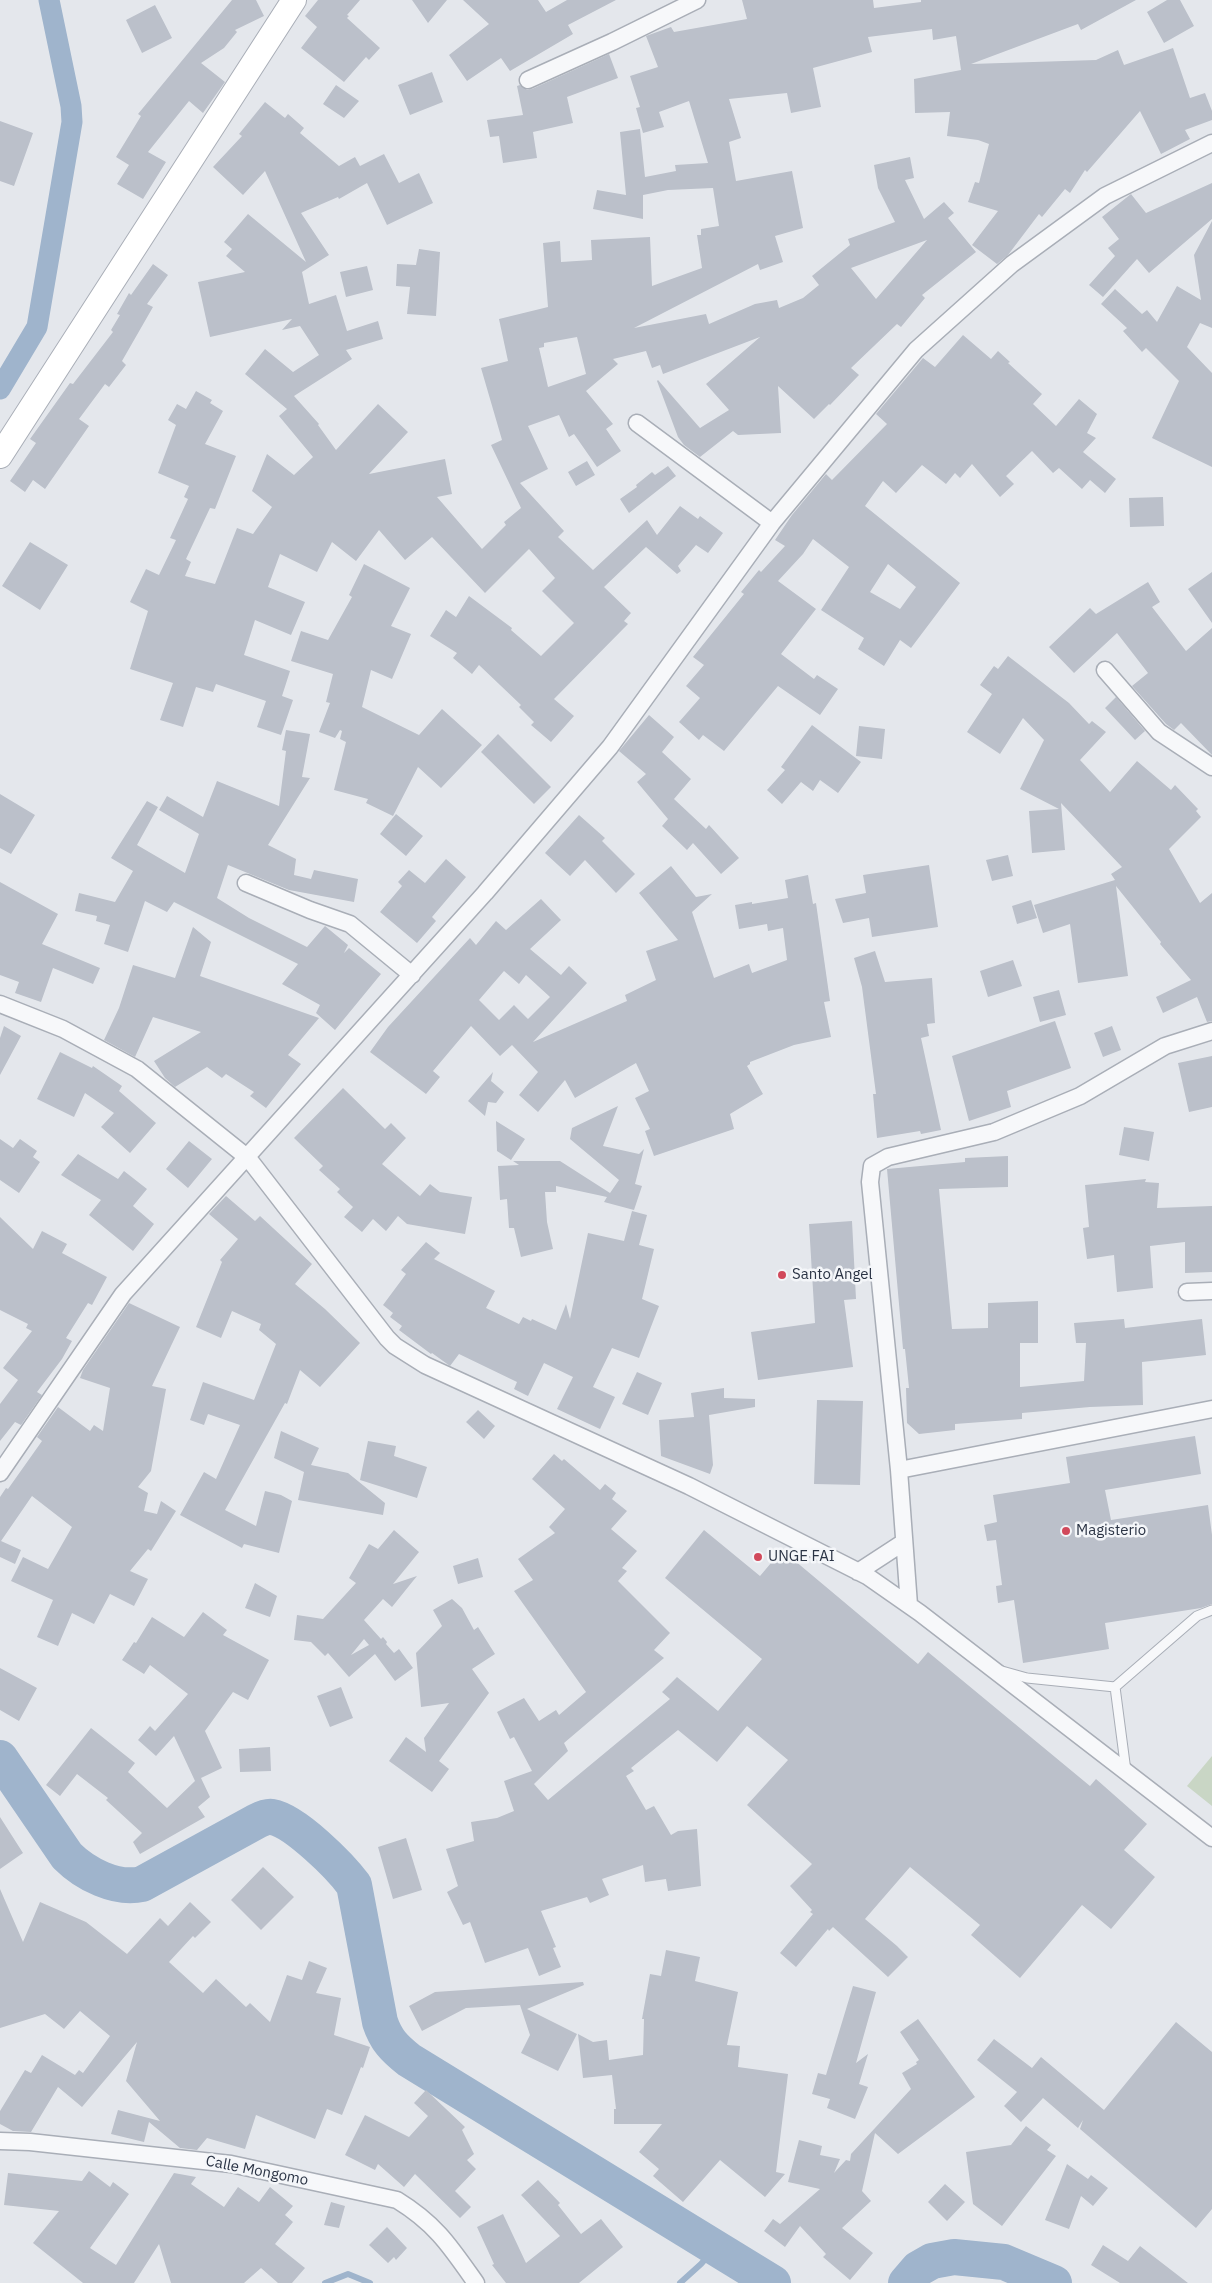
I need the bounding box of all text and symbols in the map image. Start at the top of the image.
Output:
place label: Santo Angel [792,1266,873,1284]
marker: Santo Angel [776,1269,788,1281]
place label: Magisterio [1076,1522,1146,1540]
marker: Magisterio [1060,1525,1072,1537]
place label: UNGE FAI [768,1548,835,1566]
marker: UNGE FAI [752,1551,764,1563]
street label: Calle Mongomo [204,2152,310,2190]

